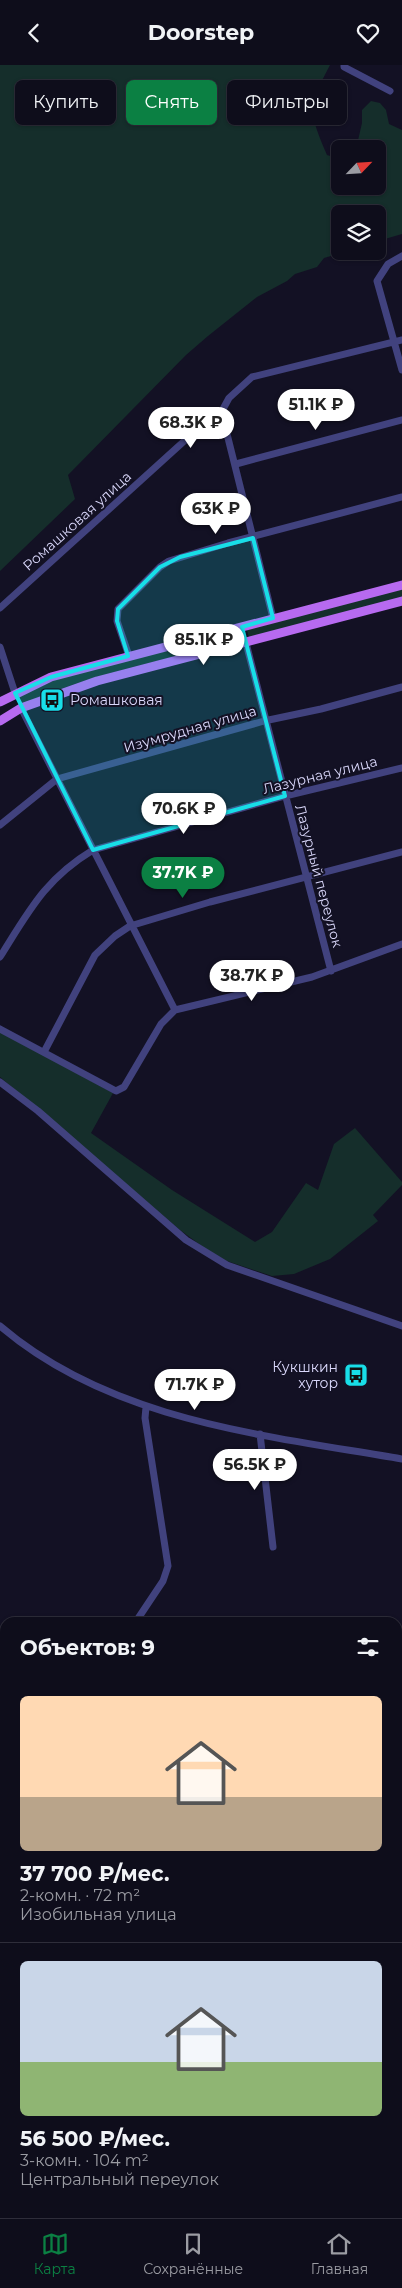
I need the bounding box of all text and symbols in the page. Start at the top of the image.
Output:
icon: back [20,19,48,47]
text: Doorstep [148,19,254,46]
icon: heart [354,19,382,47]
chip: Купить [15,80,116,125]
chip: Снять [126,80,217,125]
chip: Фильтры [227,80,347,125]
north arrow [331,140,386,195]
map controls [331,140,386,260]
button: layers [331,205,386,260]
pin: 51.1K ₽ [270,389,362,431]
text: 51.1K ₽ [289,395,343,414]
pin: 68.3K ₽ [145,407,237,449]
text: 68.3K ₽ [159,413,223,432]
street label: Ромашковая улица [19,467,135,575]
pin: 63K ₽ [181,493,251,535]
text: 63K ₽ [192,499,240,518]
pin: 85.1K ₽ [158,623,250,666]
text: 85.1K ₽ [174,630,234,649]
bus stop icon: Ромашковая [39,687,65,713]
place label: Ромашковая [70,691,163,709]
street label: Изумрудная улица [122,701,258,757]
street label: Лазурная улица [261,752,379,798]
pin: 70.6K ₽ [138,793,230,835]
text: 70.6K ₽ [152,799,216,818]
street label: Лазурный переулок [291,802,347,950]
pin: 37.7K ₽ [137,857,229,899]
text: 37.7K ₽ [152,863,214,882]
pin: 38.7K ₽ [206,959,298,1002]
text: 38.7K ₽ [221,966,283,985]
place label: Кукшкин хутор [272,1358,338,1392]
bus stop icon: Кукшкин хутор [343,1362,369,1388]
pin: 71.7K ₽ [149,1369,241,1411]
text: 71.7K ₽ [166,1375,225,1394]
pin: 56.5K ₽ [209,1449,301,1491]
text: 56.5K ₽ [224,1455,286,1474]
icon: filters [354,1633,382,1661]
text: Объектов: 9 [20,1635,155,1660]
icon: home [156,1728,246,1818]
text: 37 700 ₽/мес. [20,1861,170,1886]
text: 2-комн. · 72 m² [20,1886,140,1905]
text: Изобильная улица [20,1905,177,1924]
icon: home [156,1994,246,2084]
text: 56 500 ₽/мес. [20,2126,170,2151]
text: 3-комн. · 104 m² [20,2151,149,2170]
text: Центральный переулок [20,2170,219,2189]
tab: Карта [34,2230,76,2278]
tab: Сохранённые [143,2230,243,2278]
tab: Главная [311,2230,368,2278]

